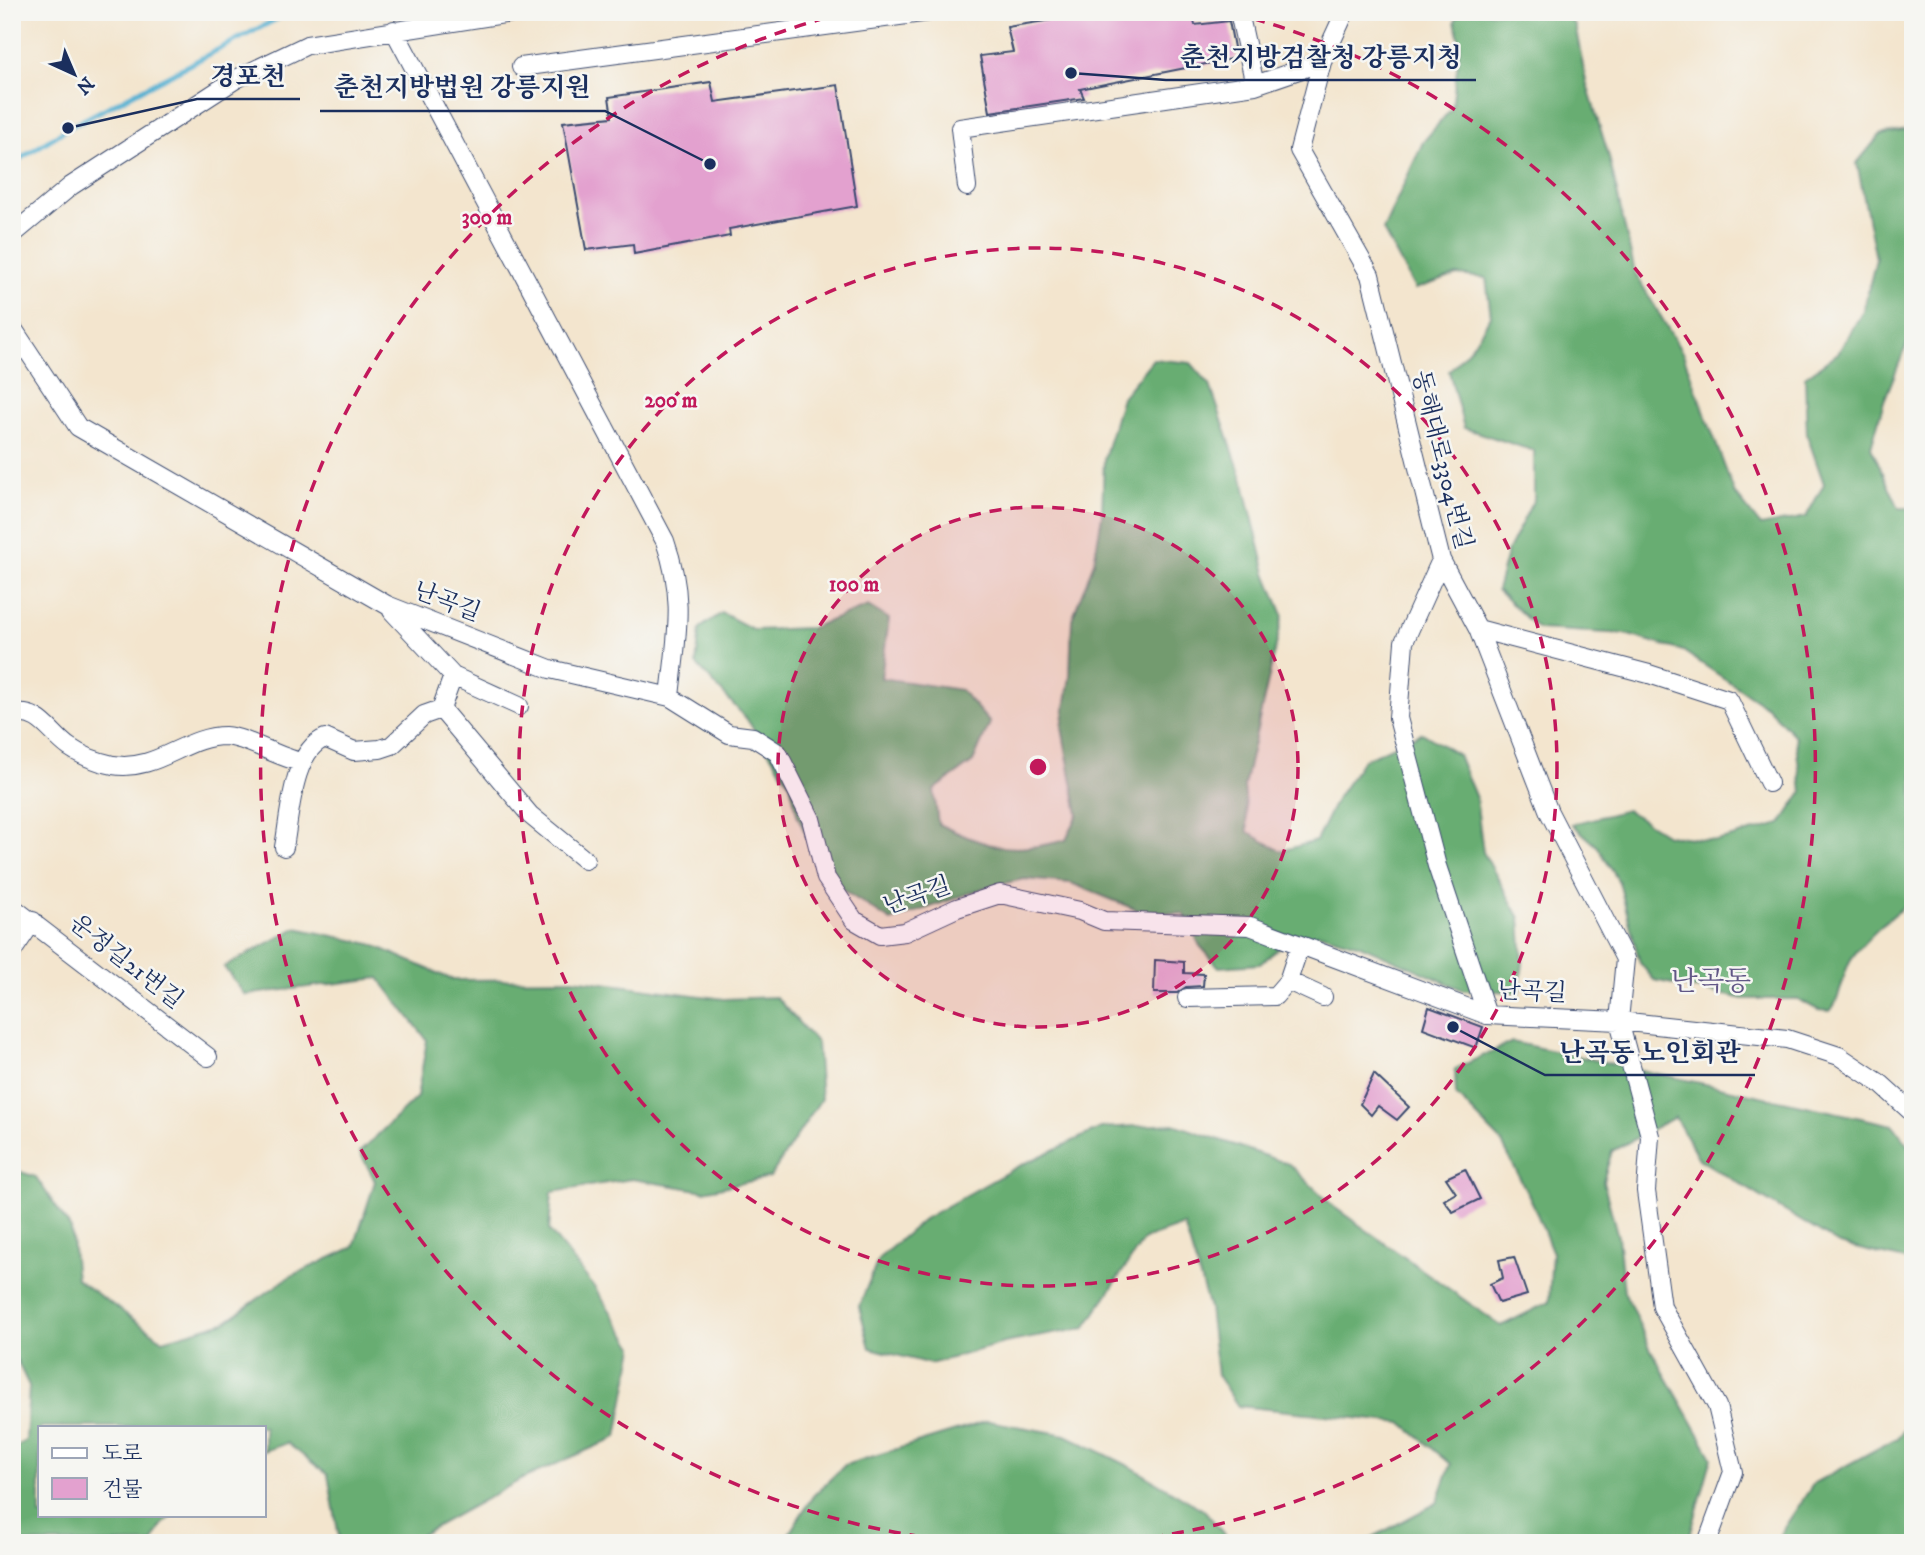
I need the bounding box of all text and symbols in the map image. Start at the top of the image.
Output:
callout: 춘천지방검찰청 강릉지청 [1166,33,1476,80]
north arrow [38,38,108,108]
text: 춘천지방검찰청 강릉지청 [1180,42,1462,75]
callout: 경포천 [197,52,300,99]
text: 경포천 [210,61,286,94]
callout: 춘천지방법원 강릉지원 [320,64,605,111]
text: N [71,71,98,99]
text: 춘천지방법원 강릉지원 [334,72,590,105]
text: 300 m [462,205,513,231]
street label: 동해대로3304번길 [1405,367,1479,553]
text: 200 m [644,388,698,414]
text: 100 m [829,572,879,598]
street label: 난곡길 [409,576,485,628]
centre of rings [1026,755,1050,779]
street label: 난곡길 [879,870,955,922]
street label: 운정길21번길 [63,908,189,1016]
district label: 난곡동 [1670,964,1752,999]
street label: 난곡길 [1496,975,1568,1009]
callout: 난곡동 노인회관 [1545,1028,1755,1075]
text: 난곡동 노인회관 [1559,1037,1742,1070]
legend [38,1426,266,1516]
text: 도로 [102,1441,143,1467]
text: 건물 [102,1477,143,1503]

